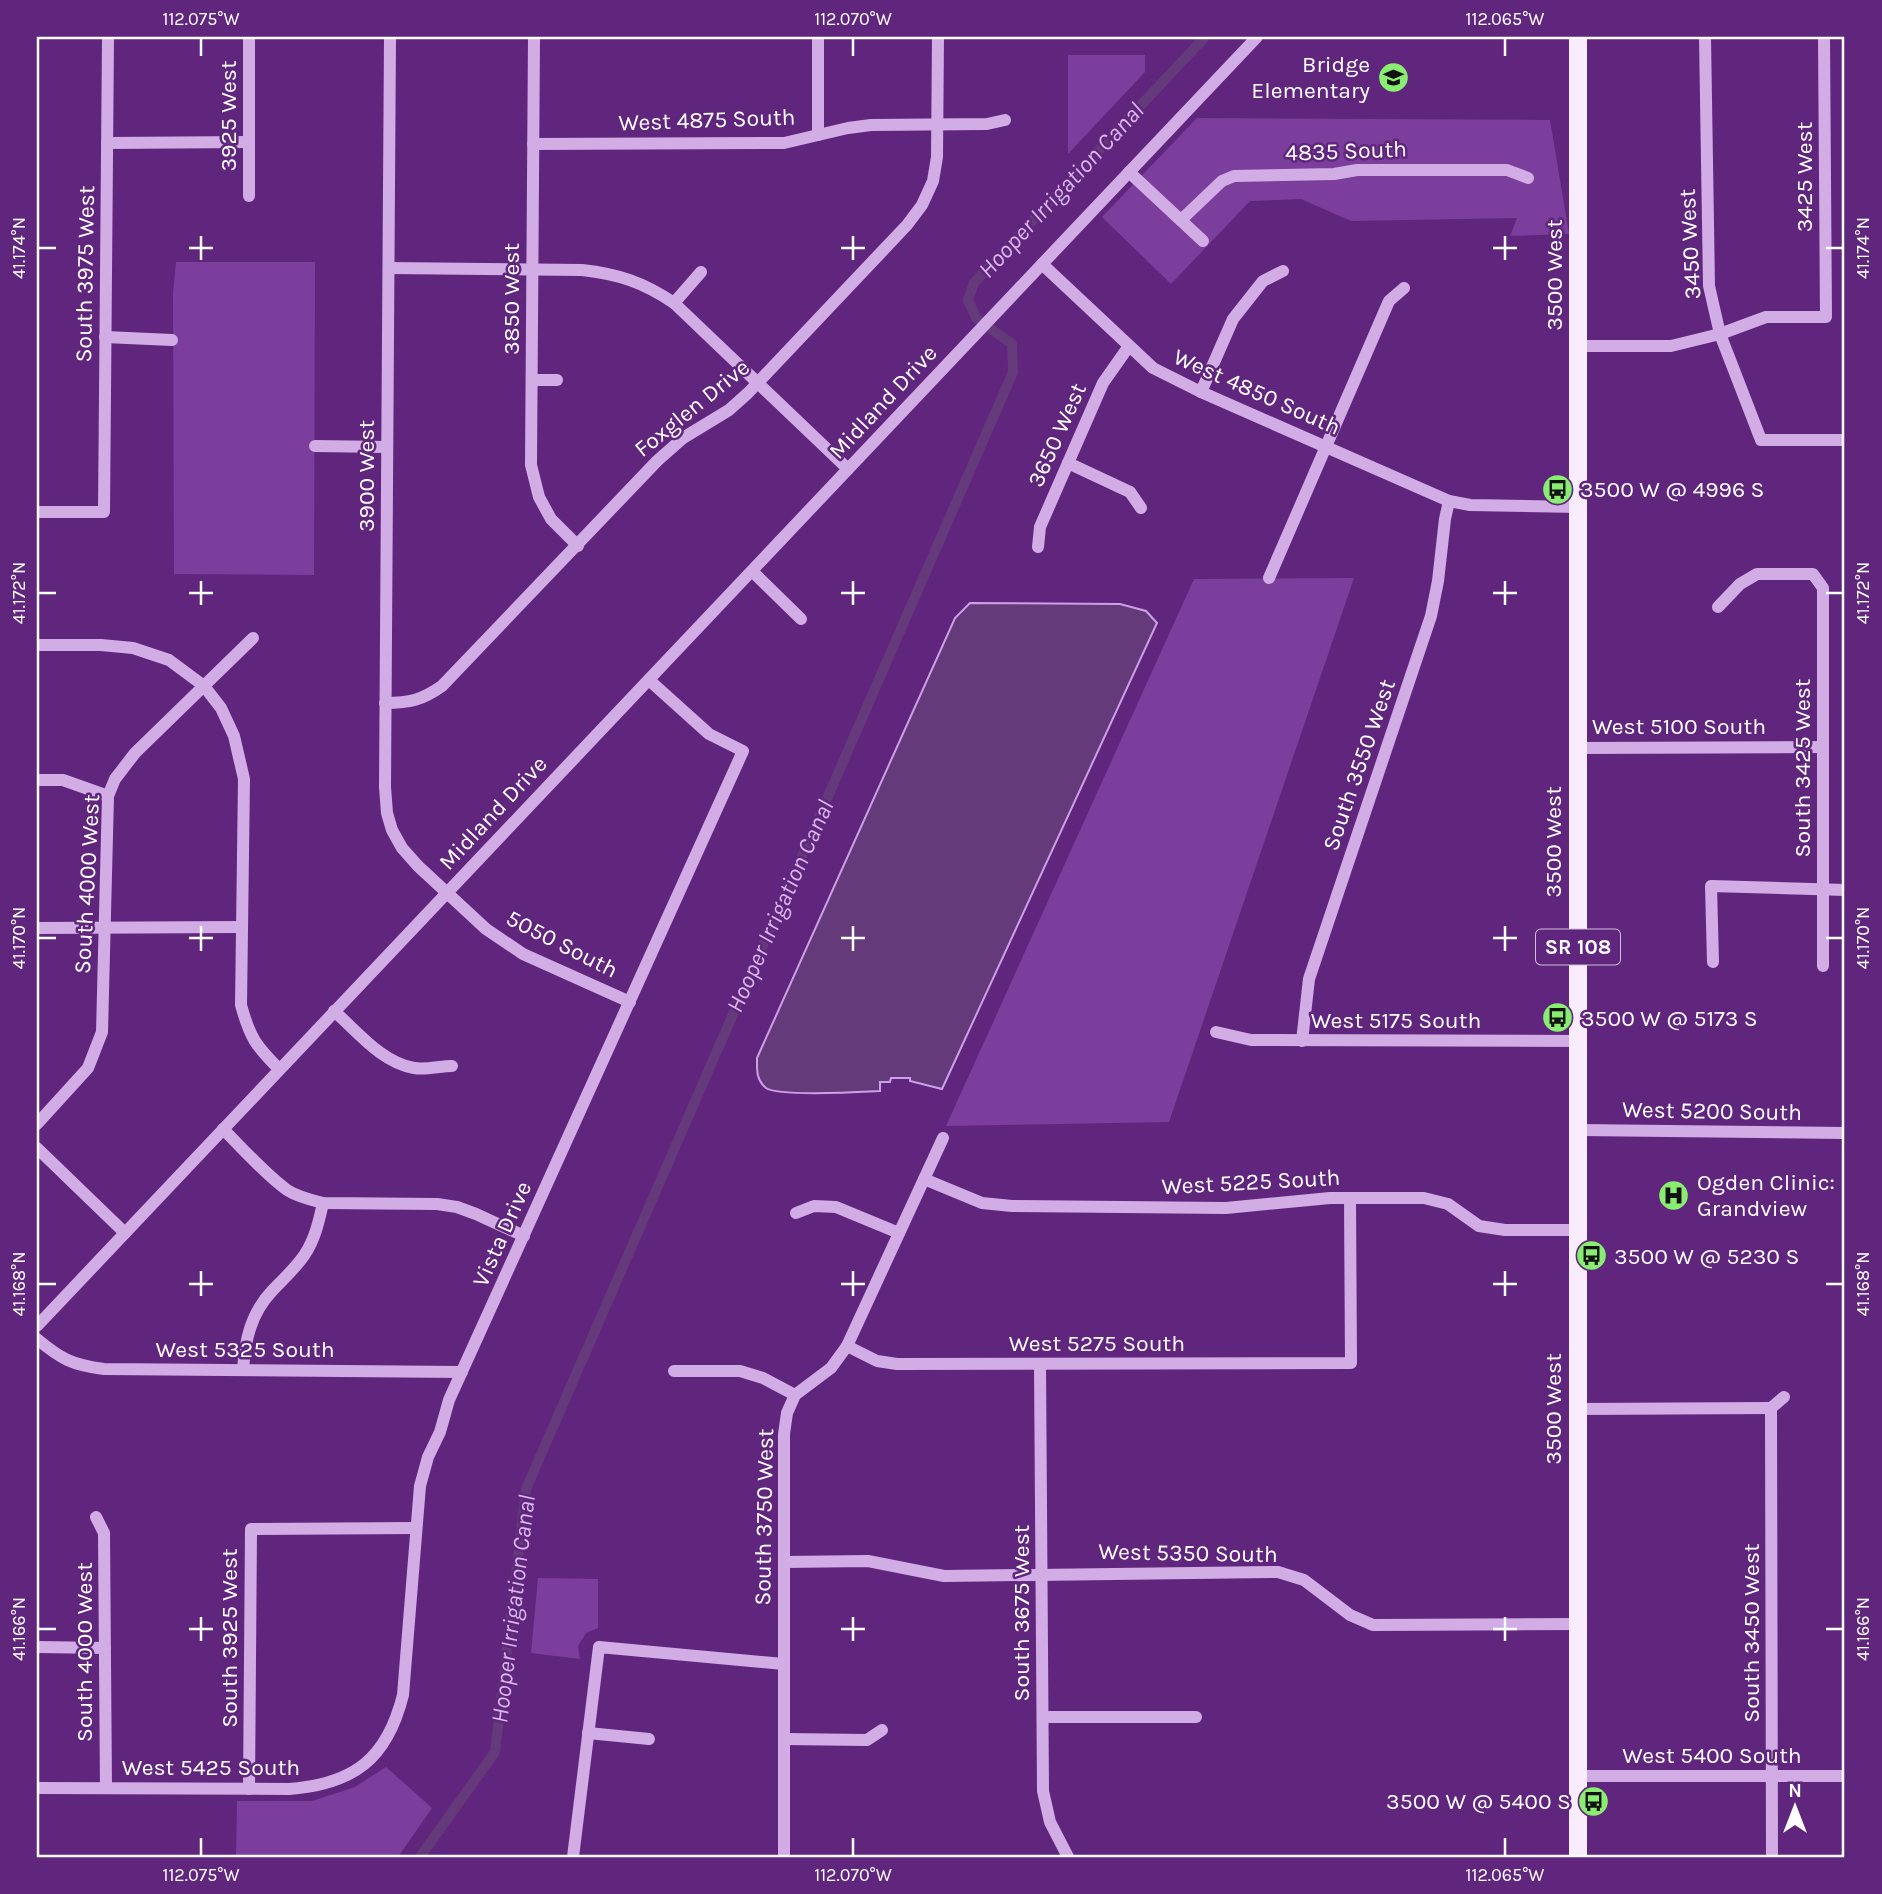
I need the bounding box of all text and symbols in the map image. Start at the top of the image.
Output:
text: 112.075°W [162,8,240,30]
text: 112.070°W [814,8,892,30]
text: 112.065°W [1466,8,1544,30]
place label: Bridge Elementary [1251,51,1370,104]
street label: 3925 West [215,60,242,172]
school or university icon: Bridge Elementary [1376,60,1410,94]
water label: Hooper Irrigation Canal [972,96,1150,284]
street label: West 4875 South [618,103,796,137]
street label: 3425 West [1791,121,1818,232]
street label: 4835 South [1285,135,1407,167]
street label: South 3975 West [70,185,100,363]
street label: 3450 West [1674,188,1706,300]
text: 41.174°N [8,217,30,279]
text: 41.174°N [1852,217,1874,279]
street label: 3500 West [1541,219,1568,331]
street label: 3850 West [498,243,525,355]
street label: Midland Drive [823,339,943,465]
street label: West 4850 South [1169,343,1345,441]
street label: Foxglen Drive [629,353,755,463]
street label: 3650 West [1022,378,1092,491]
street label: 3900 West [353,420,380,532]
bus stop icon: 3500 W @ 4996 S [1540,472,1574,506]
place label: 3500 W @ 4996 S [1580,476,1764,503]
text: 41.172°N [8,562,30,624]
text: 41.172°N [1852,562,1874,624]
street label: South 3550 West [1317,675,1401,854]
street label: South 3425 West [1789,678,1816,857]
street label: West 5100 South [1592,713,1766,740]
street label: Midland Drive [433,750,553,876]
street label: 3500 West [1540,786,1567,898]
street label: South 4000 West [69,793,105,975]
water label: Hooper Irrigation Canal [721,795,839,1017]
street label: 5050 South [502,904,622,984]
text: 41.170°N [8,907,30,969]
text: 41.170°N [1852,907,1874,969]
road number: SR 108 [1536,930,1620,964]
bus stop icon: 3500 W @ 5173 S [1541,1001,1575,1035]
place label: 3500 W @ 5173 S [1581,1005,1758,1032]
street label: West 5175 South [1311,1007,1481,1034]
street label: West 5200 South [1622,1096,1802,1126]
street label: West 5225 South [1161,1164,1341,1200]
place label: Ogden Clinic: Grandview [1697,1169,1835,1222]
street label: Vista Drive [467,1177,537,1291]
hospital icon: Ogden Clinic: Grandview [1657,1178,1691,1212]
bus stop icon: 3500 W @ 5230 S [1574,1239,1608,1273]
place label: 3500 W @ 5230 S [1614,1243,1799,1270]
text: 41.168°N [8,1252,30,1316]
text: 41.168°N [1852,1252,1874,1316]
street label: West 5275 South [1009,1330,1185,1357]
street label: West 5325 South [155,1336,335,1363]
street label: 3500 West [1540,1353,1567,1465]
street label: South 3750 West [749,1428,779,1606]
water label: Hooper Irrigation Canal [485,1493,541,1725]
street label: South 3675 West [1008,1524,1035,1701]
street label: West 5350 South [1098,1538,1278,1568]
street label: South 3450 West [1738,1543,1765,1723]
street label: South 3925 West [216,1548,243,1728]
street label: South 4000 West [71,1562,98,1742]
text: 41.166°N [8,1597,30,1661]
text: 41.166°N [1852,1597,1874,1661]
street label: West 5400 South [1622,1742,1802,1769]
street label: West 5425 South [122,1754,300,1781]
north arrow [1759,1772,1829,1842]
text: N [1788,1780,1802,1802]
bus stop icon: 3500 W @ 5400 S [1577,1784,1611,1818]
place label: 3500 W @ 5400 S [1386,1788,1571,1815]
text: 112.075°W [162,1864,240,1886]
text: 112.070°W [814,1864,892,1886]
text: 112.065°W [1466,1864,1544,1886]

